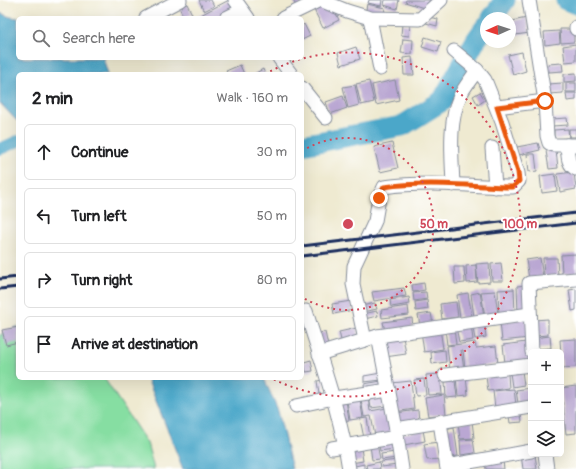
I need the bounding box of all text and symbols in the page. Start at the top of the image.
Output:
north arrow [480,12,516,48]
search box [16,16,304,60]
icon: search [30,27,52,49]
text: Search here [62,29,135,48]
text: 2 min [32,88,73,109]
text: Walk · 160 m [217,90,288,106]
route start [536,92,554,110]
icon: ahead [33,141,55,163]
text: Continue [71,143,129,162]
text: 30 m [257,144,287,160]
route end [370,189,388,207]
icon: left [33,205,55,227]
text: Turn left [71,207,127,226]
text: 50 m [257,208,287,224]
centre of rings [341,217,355,231]
text: 50 m [420,217,448,232]
text: 100 m [503,217,538,232]
icon: right [33,269,55,291]
text: Turn right [71,271,132,290]
text: 80 m [257,272,287,288]
icon: arrive [33,333,55,355]
text: Arrive at destination [71,335,198,354]
map controls [528,349,564,457]
button: + [528,349,564,385]
button: − [528,385,564,421]
button: layers [528,421,564,457]

